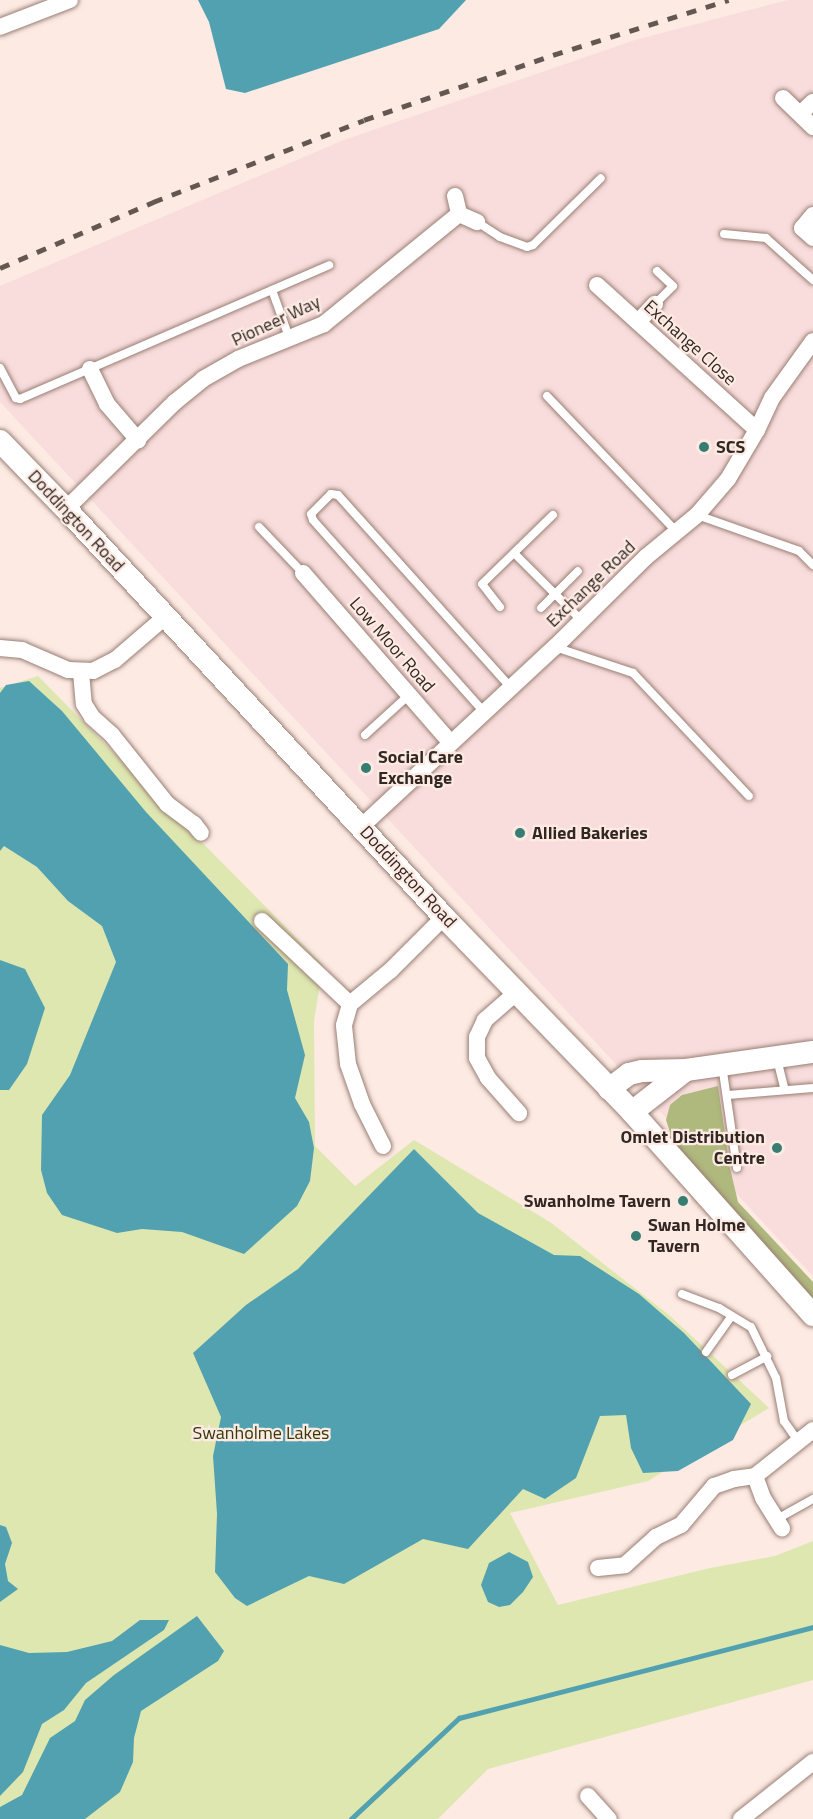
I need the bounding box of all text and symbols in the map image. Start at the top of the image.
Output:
street label: Pioneer Way [228,291,324,351]
street label: Exchange Close [639,296,741,390]
place label: SCS [716,436,745,458]
marker: SCS [697,440,711,454]
street label: Doddington Road [23,466,129,576]
street label: Exchange Road [542,536,640,632]
street label: Low Moor Road [345,593,439,697]
place label: Social Care Exchange [378,747,463,789]
marker: Social Care Exchange [359,761,373,775]
street label: Doddington Road [355,822,461,932]
place label: Allied Bakeries [532,822,648,844]
marker: Allied Bakeries [513,826,527,840]
place label: Omlet Distribution Centre [621,1127,765,1170]
marker: Omlet Distribution Centre [770,1141,784,1155]
place label: Swanholme Tavern [524,1190,671,1212]
marker: Swanholme Tavern [676,1194,690,1208]
place label: Swan Holme Tavern [648,1215,745,1258]
marker: Swan Holme Tavern [629,1229,643,1243]
park label: Swanholme Lakes [193,1422,329,1444]

